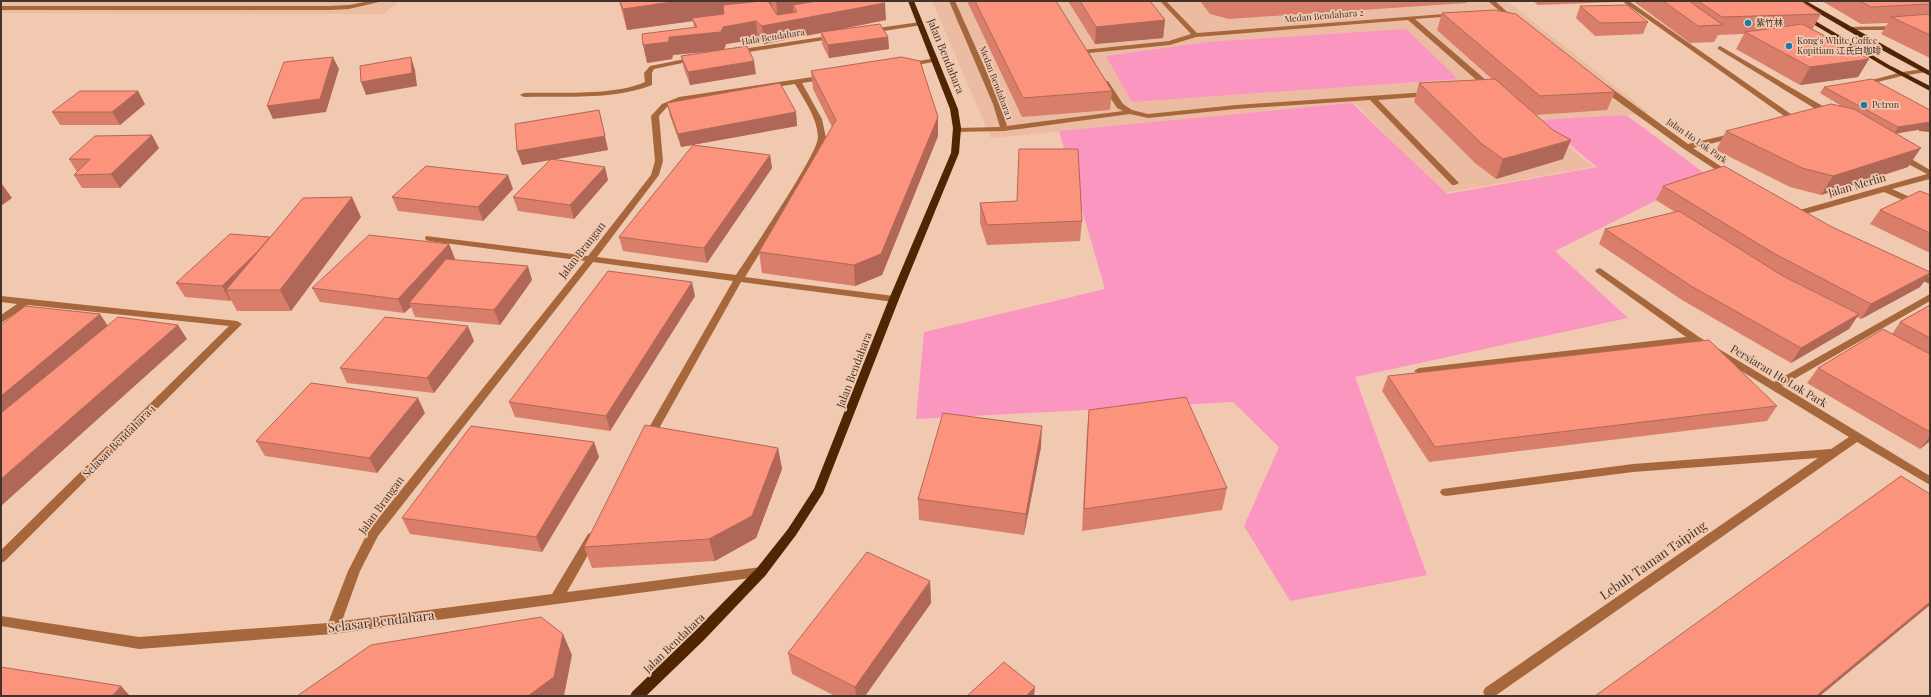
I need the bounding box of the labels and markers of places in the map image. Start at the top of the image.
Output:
place label: 紫竹林 [1756,16,1783,28]
marker: 紫竹林 [1743,18,1753,28]
place label: Kong's White Coffee Kopitiam 江氏白咖啡 [1797,34,1881,56]
marker: Kong's White Coffee Kopitiam 江氏白咖啡 [1784,41,1794,51]
place label: Petron [1872,98,1900,110]
marker: Petron [1859,100,1869,110]

